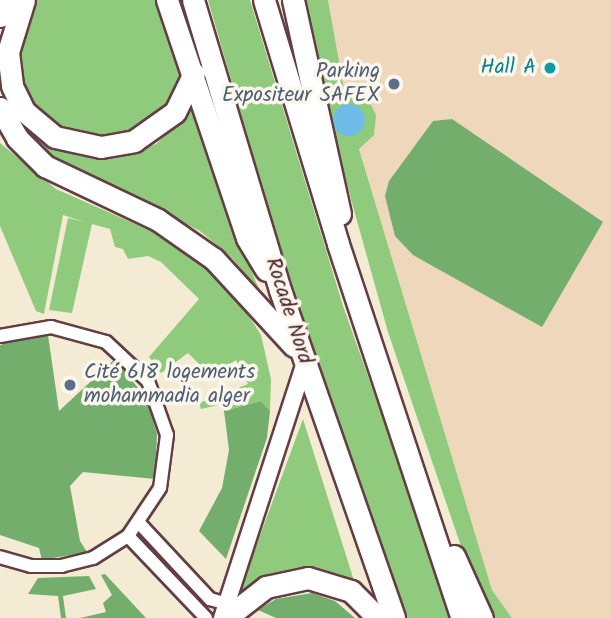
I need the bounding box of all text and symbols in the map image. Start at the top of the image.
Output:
place label: Hall A [481,55,536,81]
place label: Parking Expositeur SAFEX [222,59,380,109]
marker: Hall A [542,60,558,76]
marker: Parking Expositeur SAFEX [386,76,402,92]
street label: Rocade Nord [259,255,317,367]
place label: Cité 618 logements mohammadia alger [84,360,255,410]
marker: Cité 618 logements mohammadia alger [62,377,78,393]

